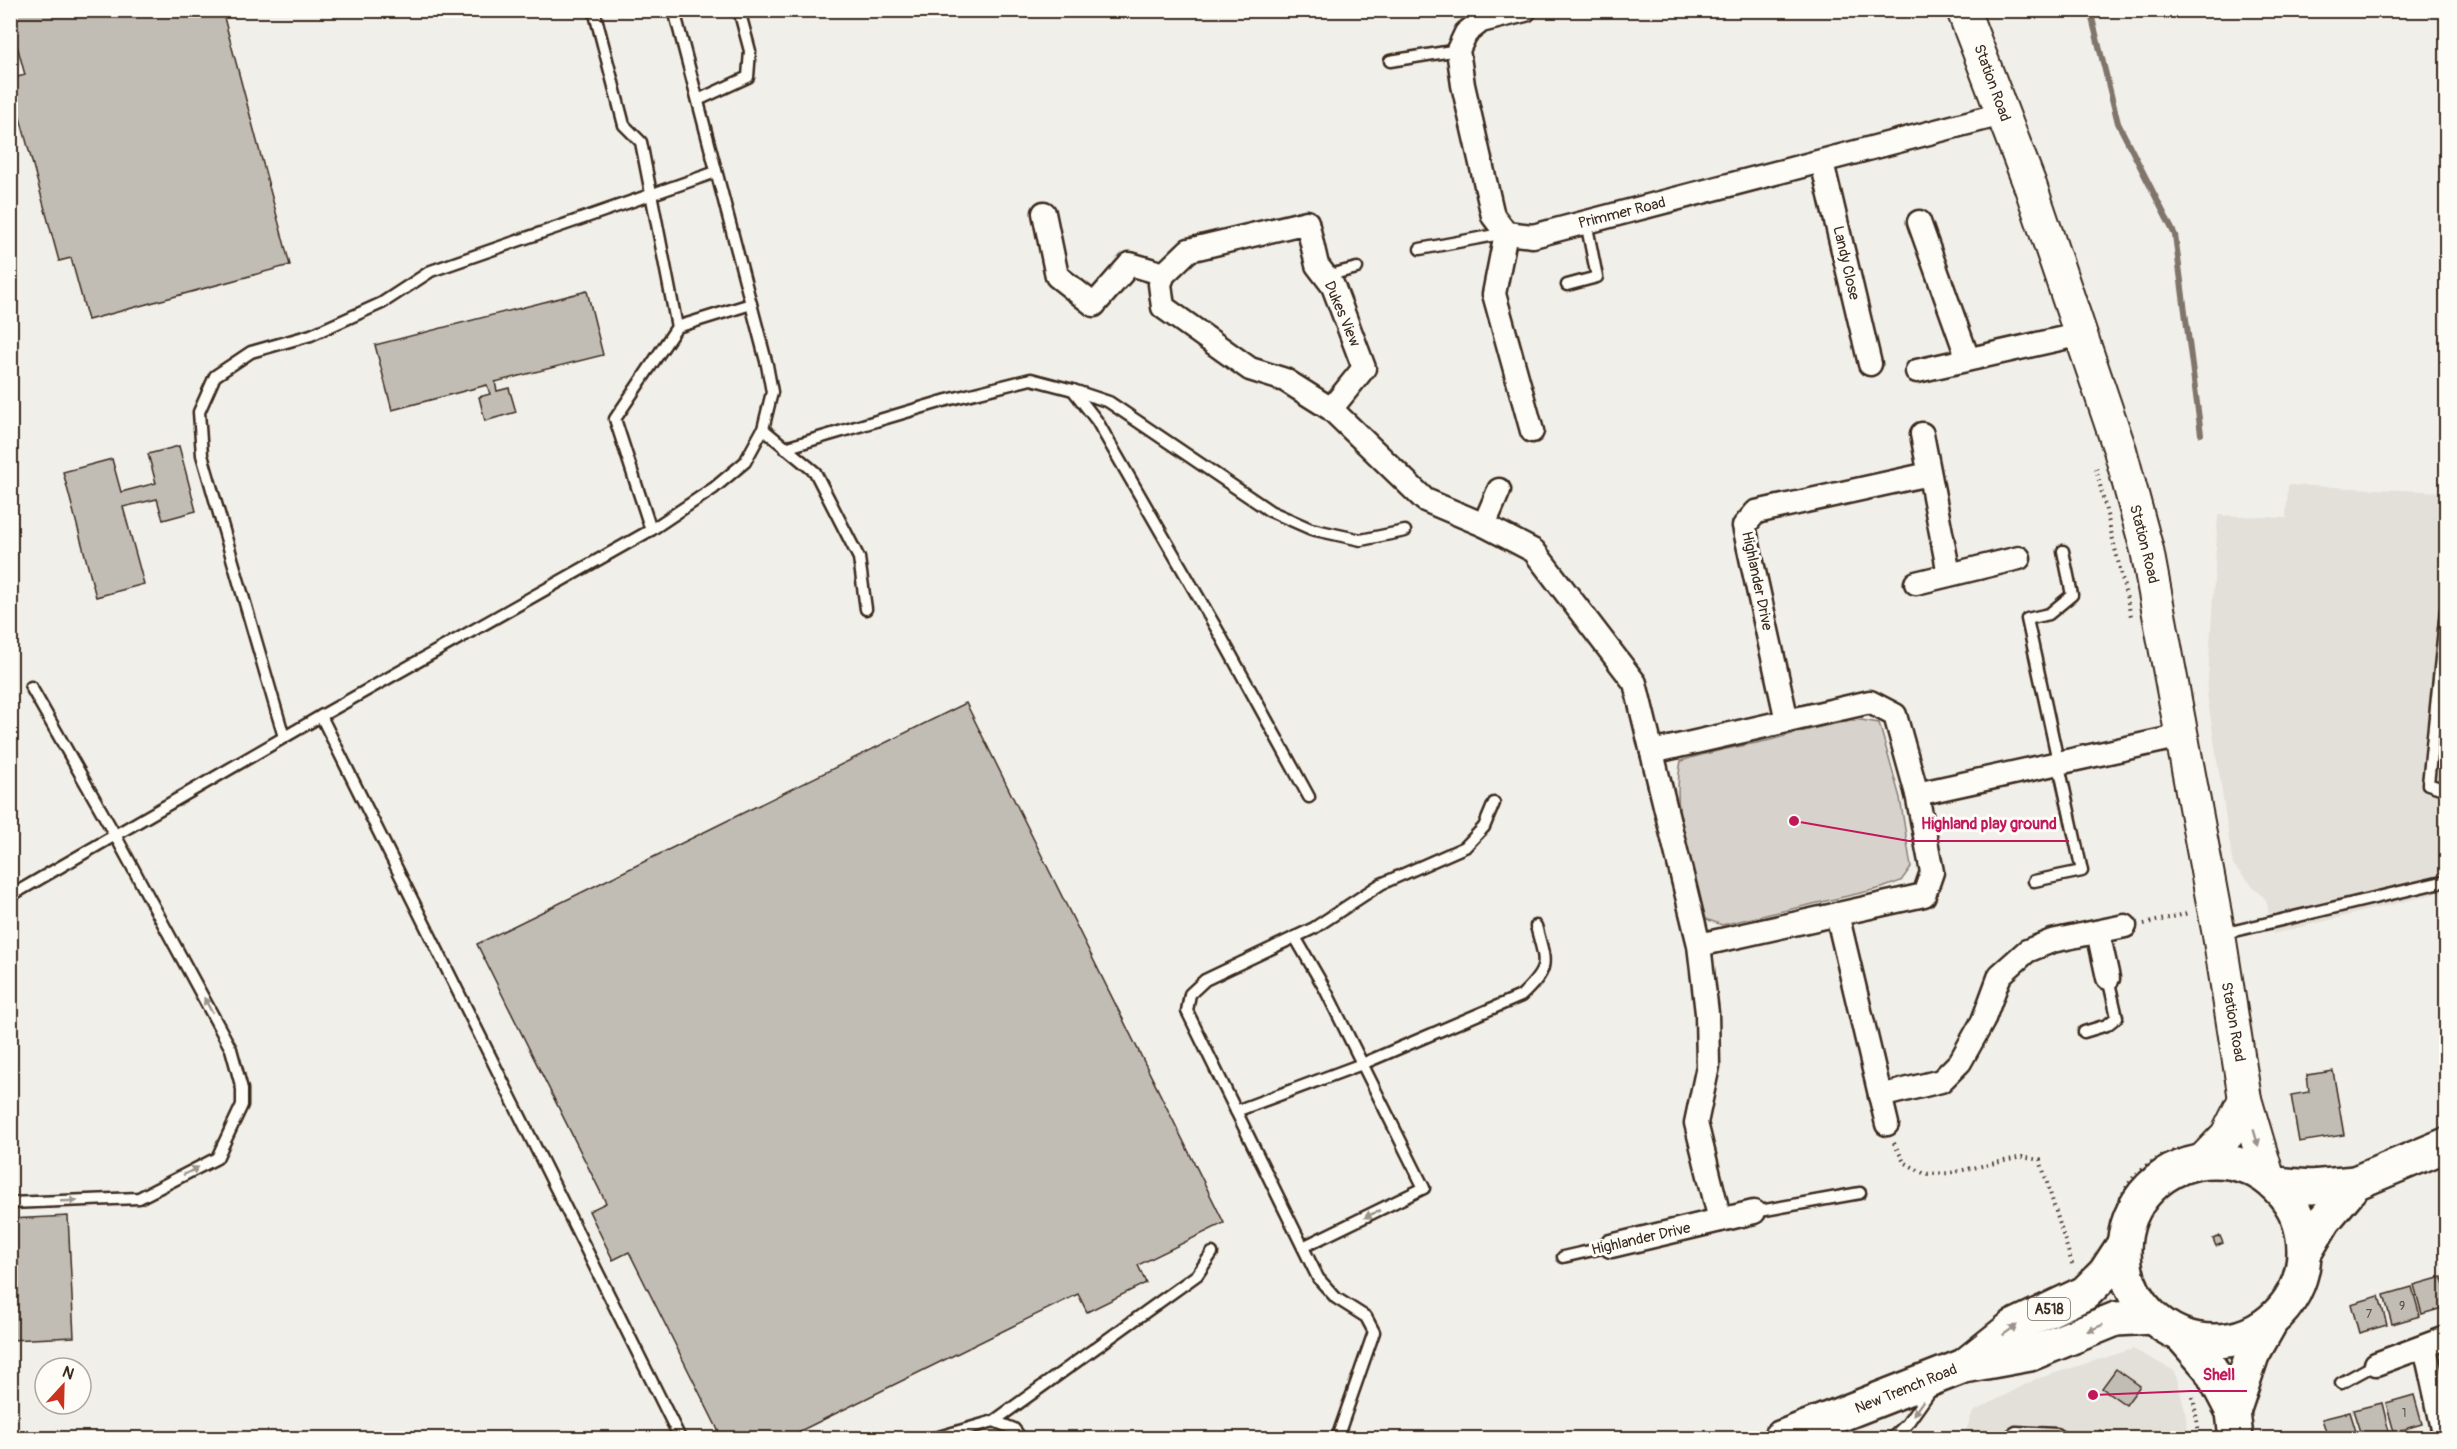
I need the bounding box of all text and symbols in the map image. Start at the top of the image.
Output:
street label: Station Road [1969,42,2015,124]
street label: Primmer Road [1576,193,1668,233]
street label: Landy Close [1828,224,1864,302]
street label: Dukes View [1320,278,1364,350]
street label: Station Road [2125,503,2163,585]
street label: Highlander Drive [1737,530,1777,633]
callout: Highland play ground [1909,807,2069,841]
text: Highland play ground [1921,814,2057,834]
street label: Station Road [2217,981,2249,1063]
one-way arrow [203,996,213,1013]
one-way arrow [2252,1129,2262,1147]
one-way arrow [182,1166,199,1176]
one-way arrow [59,1196,78,1205]
one-way arrow [1363,1209,1380,1219]
street label: Highlander Drive [1590,1218,1693,1260]
road number: A518 [2028,1298,2070,1320]
house number: 9 [2399,1299,2405,1314]
house number: 7 [2366,1307,2373,1322]
one-way arrow [2002,1324,2018,1336]
one-way arrow [2086,1324,2104,1333]
north arrow [33,1356,93,1416]
callout: Shell [2191,1357,2247,1391]
street label: New Trench Road [1852,1360,1960,1418]
text: N [59,1362,77,1384]
text: Shell [2203,1365,2235,1385]
one-way arrow [1912,1399,1924,1415]
house number: 1 [2402,1406,2406,1421]

